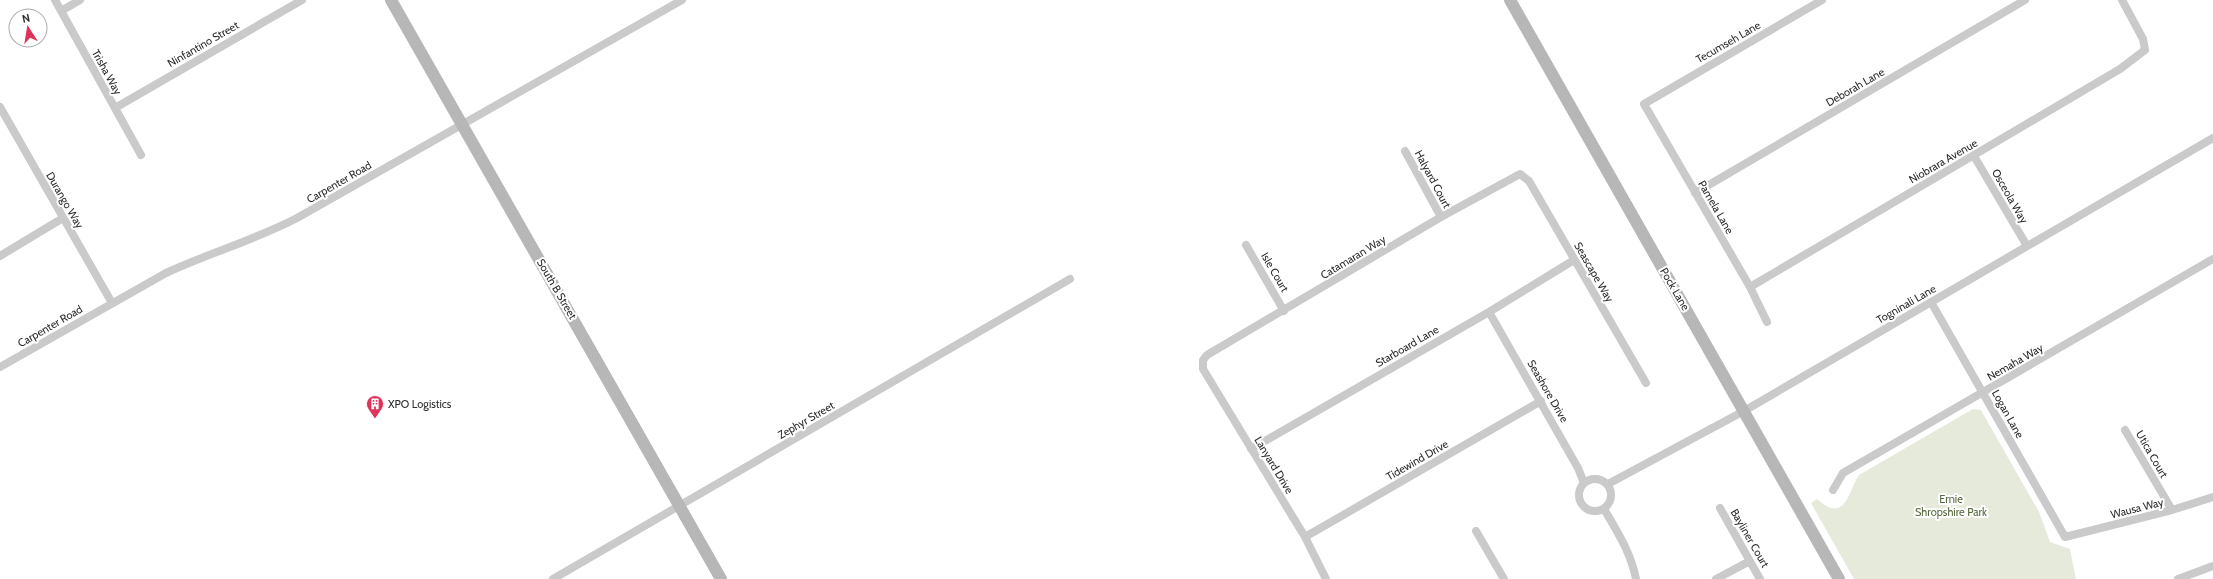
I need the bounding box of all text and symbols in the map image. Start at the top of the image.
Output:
north arrow [8,8,48,48]
text: N [21,11,31,26]
street label: Ninfantino Street [165,18,241,70]
street label: Tecumseh Lane [1693,18,1763,66]
street label: Trisha Way [89,47,125,97]
street label: Deborah Lane [1823,64,1887,109]
street label: Niobrara Avenue [1906,136,1980,186]
street label: Halyard Court [1412,148,1454,211]
street label: Carpenter Road [304,158,374,206]
street label: Osceola Way [1989,166,2031,226]
street label: Durango Way [43,169,87,231]
street label: Pamela Lane [1695,178,1737,237]
street label: Catamaran Way [1318,232,1389,282]
street label: Seascape Way [1571,239,1617,305]
street label: Isle Court [1258,250,1292,295]
street label: South B Street [534,256,580,322]
street label: Pock Lane [1657,265,1693,313]
street label: Togninali Lane [1874,281,1939,327]
street label: Carpenter Road [15,302,85,350]
street label: Starboard Lane [1373,322,1441,370]
street label: Nemaha Way [1984,340,2046,384]
street label: Seashore Drive [1524,357,1572,425]
street label: Logan Lane [1989,387,2027,441]
building icon: XPO Logistics [365,394,385,419]
place label: XPO Logistics [388,397,452,411]
street label: Zephyr Street [775,398,837,442]
street label: Utica Court [2133,428,2171,480]
street label: Lanyard Drive [1251,434,1297,496]
street label: Tidewind Drive [1383,436,1451,483]
park label: Ernie Shropshire Park [1915,492,1987,519]
street label: Wausa Way [2109,495,2165,521]
street label: Bayliner Court [1728,506,1773,570]

